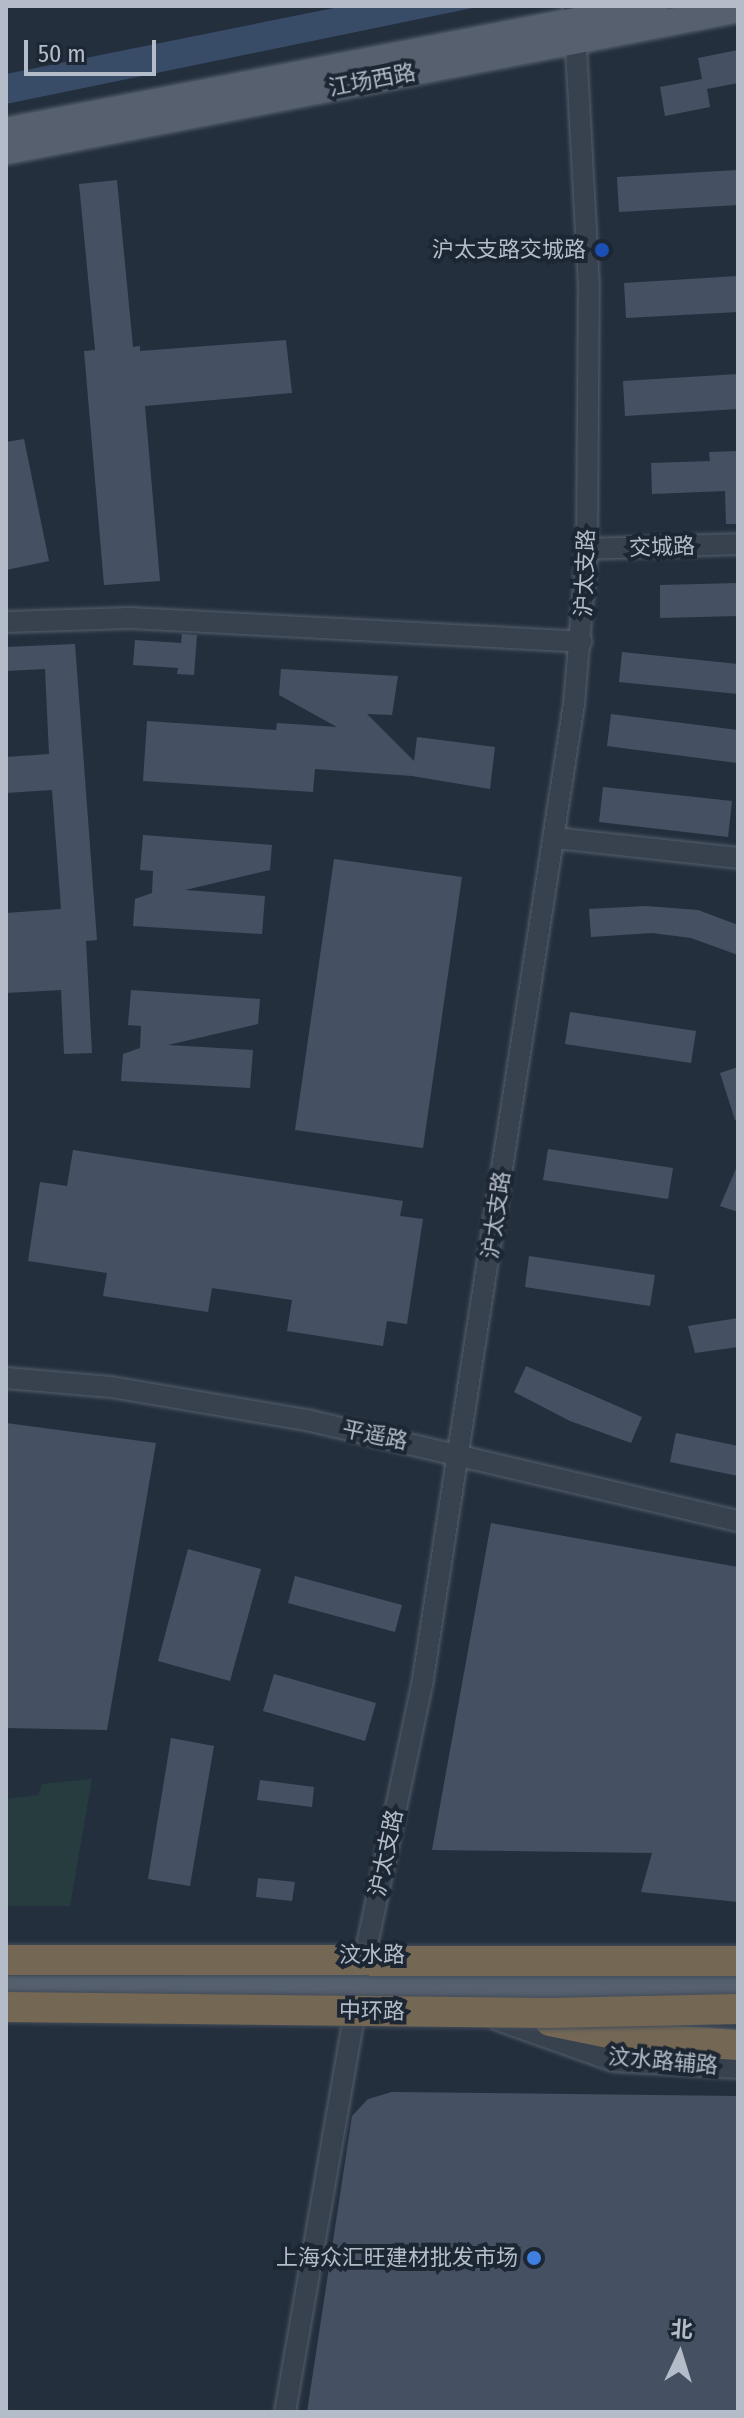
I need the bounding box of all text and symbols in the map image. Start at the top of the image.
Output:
scale bar [28,24,160,74]
text: 50 m [38,40,86,68]
street label: 江场西路 [326,59,418,101]
place label: 沪太支路交城路 [432,237,586,263]
marker: 沪太支路交城路 [593,241,611,259]
street label: 沪太支路 [570,529,600,617]
street label: 交城路 [629,533,695,561]
street label: 沪太支路 [477,1170,515,1260]
street label: 平遥路 [340,1415,410,1455]
street label: 沪太支路 [364,1807,408,1899]
street label: 汶水路 [339,1942,405,1968]
street label: 中环路 [339,1997,405,2025]
street label: 汶水路辅路 [607,2043,719,2079]
place label: 上海众汇旺建材批发市场 [276,2245,518,2271]
marker: 上海众汇旺建材批发市场 [525,2249,543,2267]
north arrow [640,2314,720,2394]
text: 北 [670,2315,694,2344]

